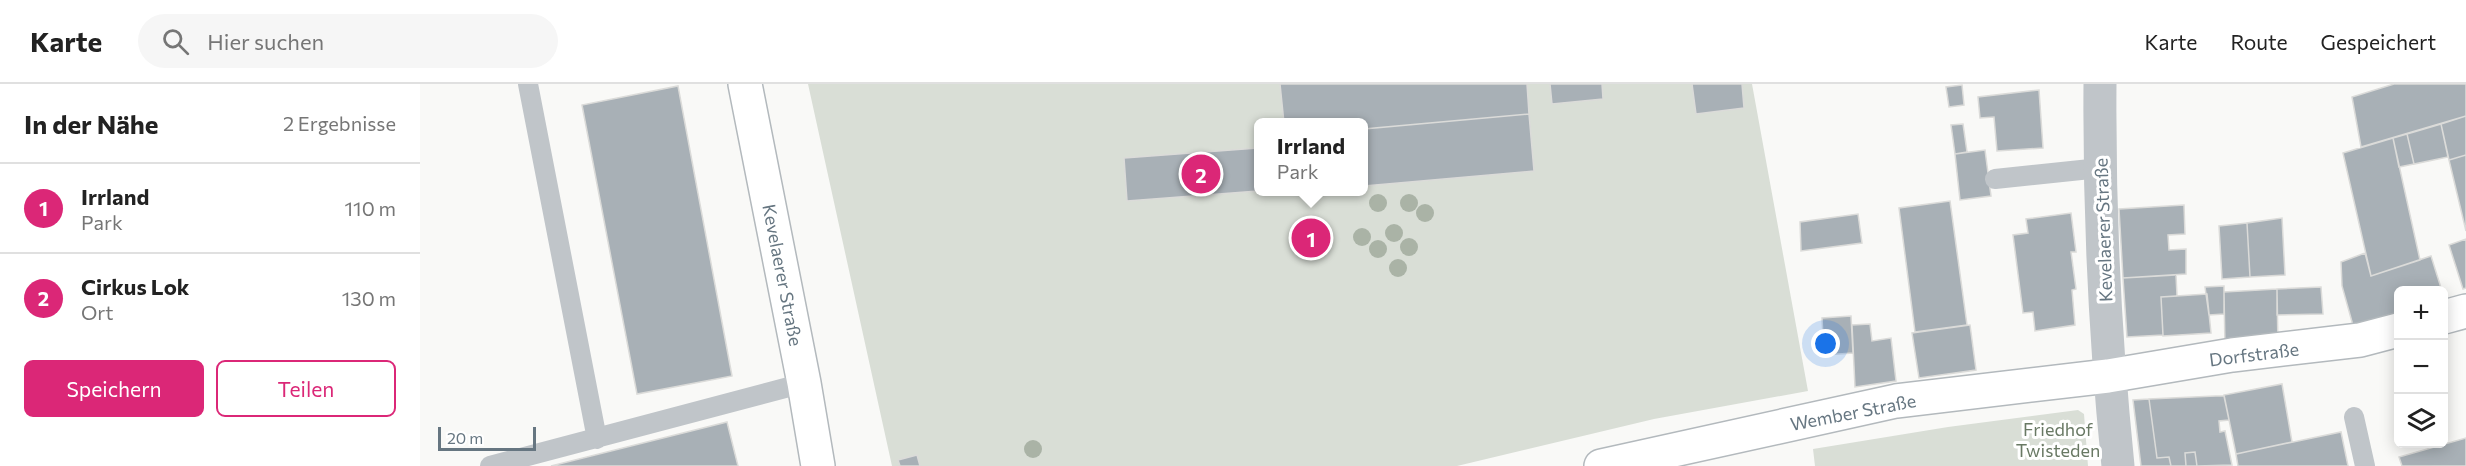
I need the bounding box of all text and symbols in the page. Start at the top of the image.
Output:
search box [138,14,558,68]
text: Karte [30,24,102,58]
icon: search [159,25,192,58]
text: Hier suchen [207,28,324,55]
text: Karte [2144,29,2197,54]
text: Route [2230,29,2288,54]
text: Gespeichert [2321,29,2436,54]
text: In der Nähe [24,108,159,139]
text: 2 Ergebnisse [283,111,396,135]
popup [1254,118,1368,196]
text: Irrland [1277,132,1345,159]
pin: 2 [1182,152,1220,196]
street label: Kevelaerer Straße [2089,158,2117,302]
text: Park [1277,159,1319,183]
text: Irrland [81,183,149,210]
text: 1 [39,196,48,220]
text: 110 m [345,196,396,220]
street label: Kevelaerer Straße [758,202,808,348]
text: Park [81,210,123,234]
pin: 1 [1292,216,1330,260]
text: Cirkus Lok [81,273,189,300]
text: 2 [38,286,49,310]
text: 130 m [342,286,396,310]
map controls [2394,286,2448,448]
button: + [2394,286,2448,340]
text: Ort [81,300,114,324]
your location [1811,329,1840,358]
street label: Dorfstraße [2208,338,2300,370]
button: − [2394,340,2448,394]
button: Speichern [24,360,204,417]
button: Teilen [216,360,396,417]
street label: Wember Straße [1788,389,1918,435]
button: layers [2394,394,2448,448]
park label: Friedhof Twisteden [2016,418,2100,461]
scale bar [438,424,536,452]
text: 20 m [447,428,483,447]

